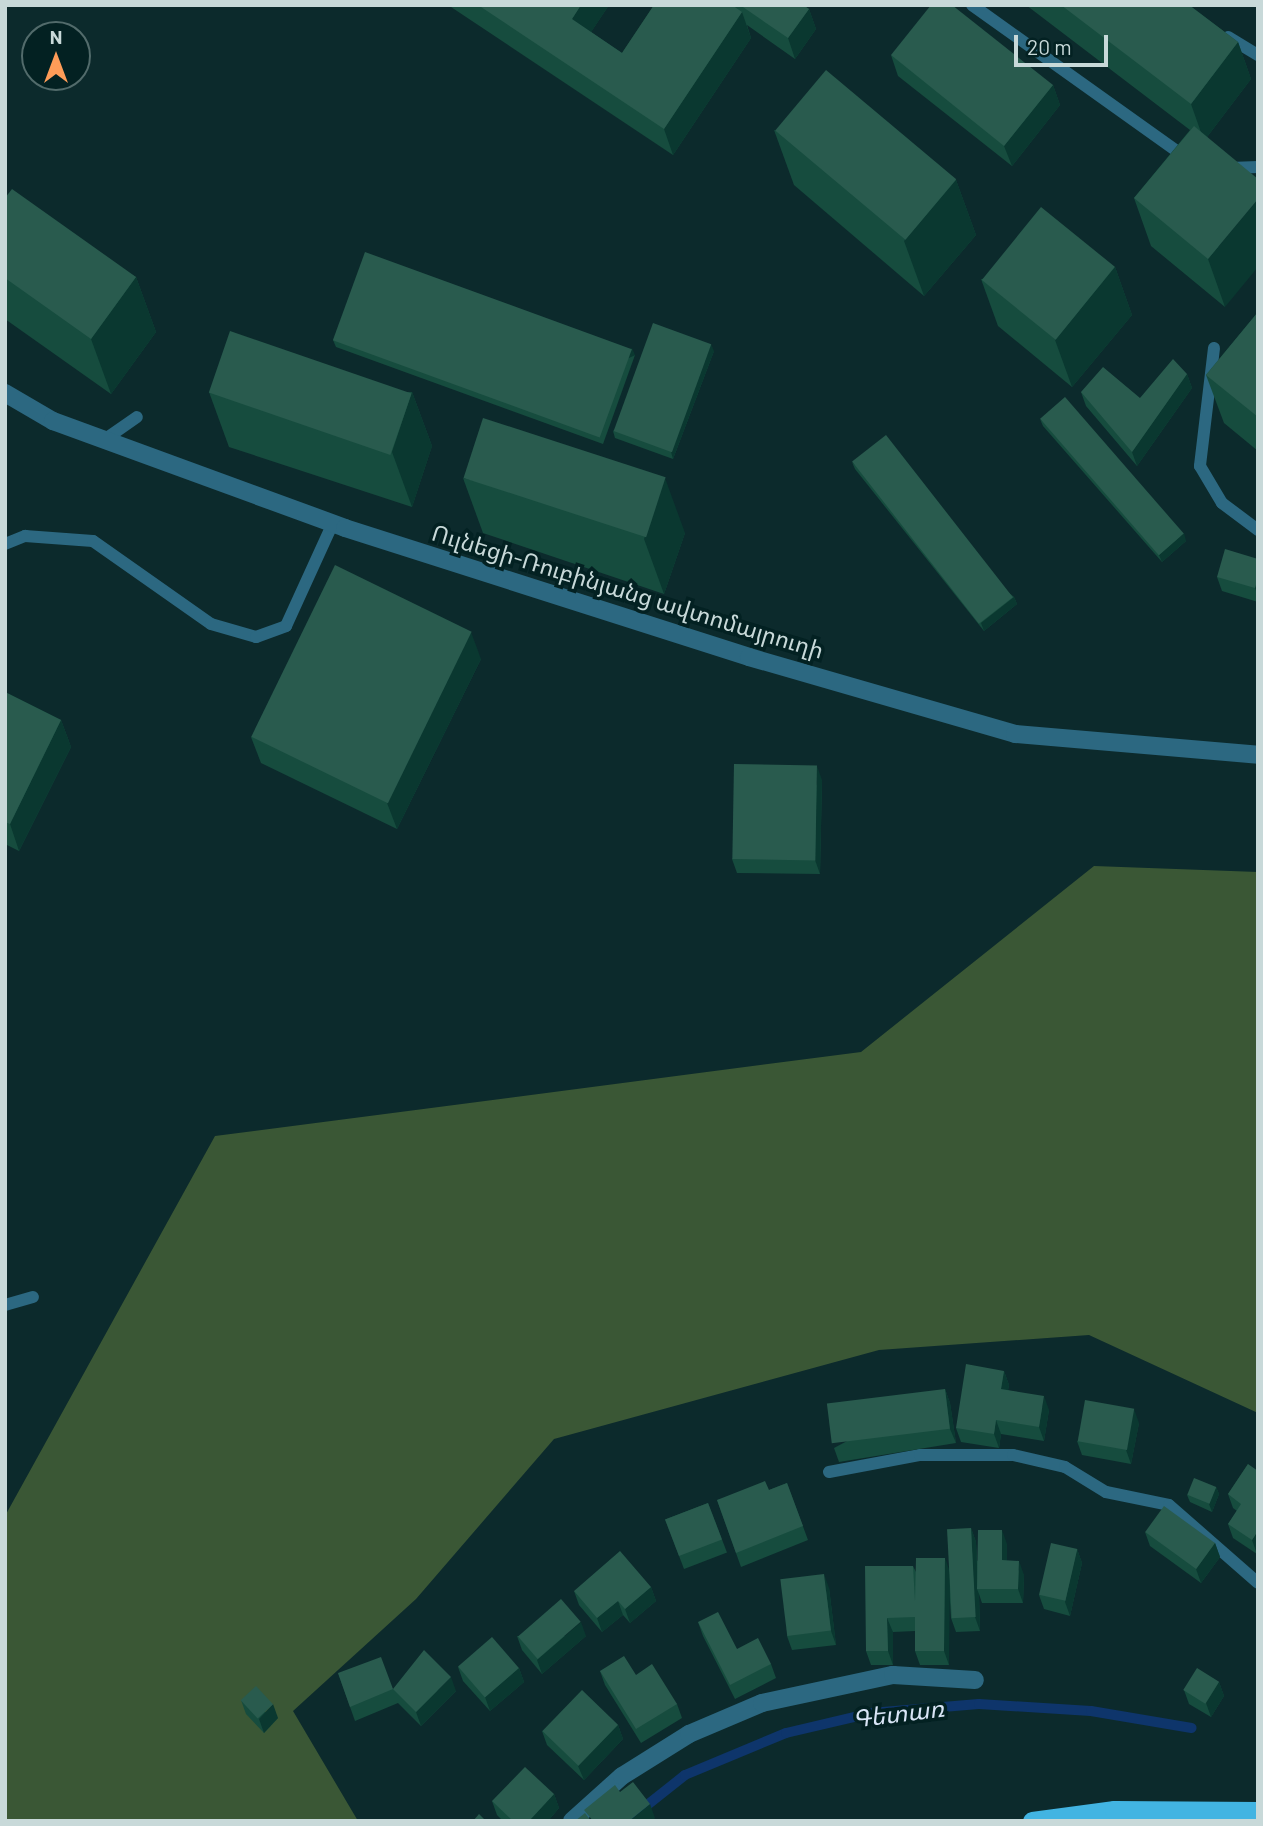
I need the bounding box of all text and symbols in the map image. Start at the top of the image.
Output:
north arrow [21,21,91,91]
scale bar [1018,21,1112,65]
text: N [50,25,62,48]
text: 20 m [1027,34,1072,59]
street label: Ուլնեցի-Ռուբինյանց ավտոմայրուղի [429,518,827,664]
water label: Գետառ [851,1693,945,1733]

